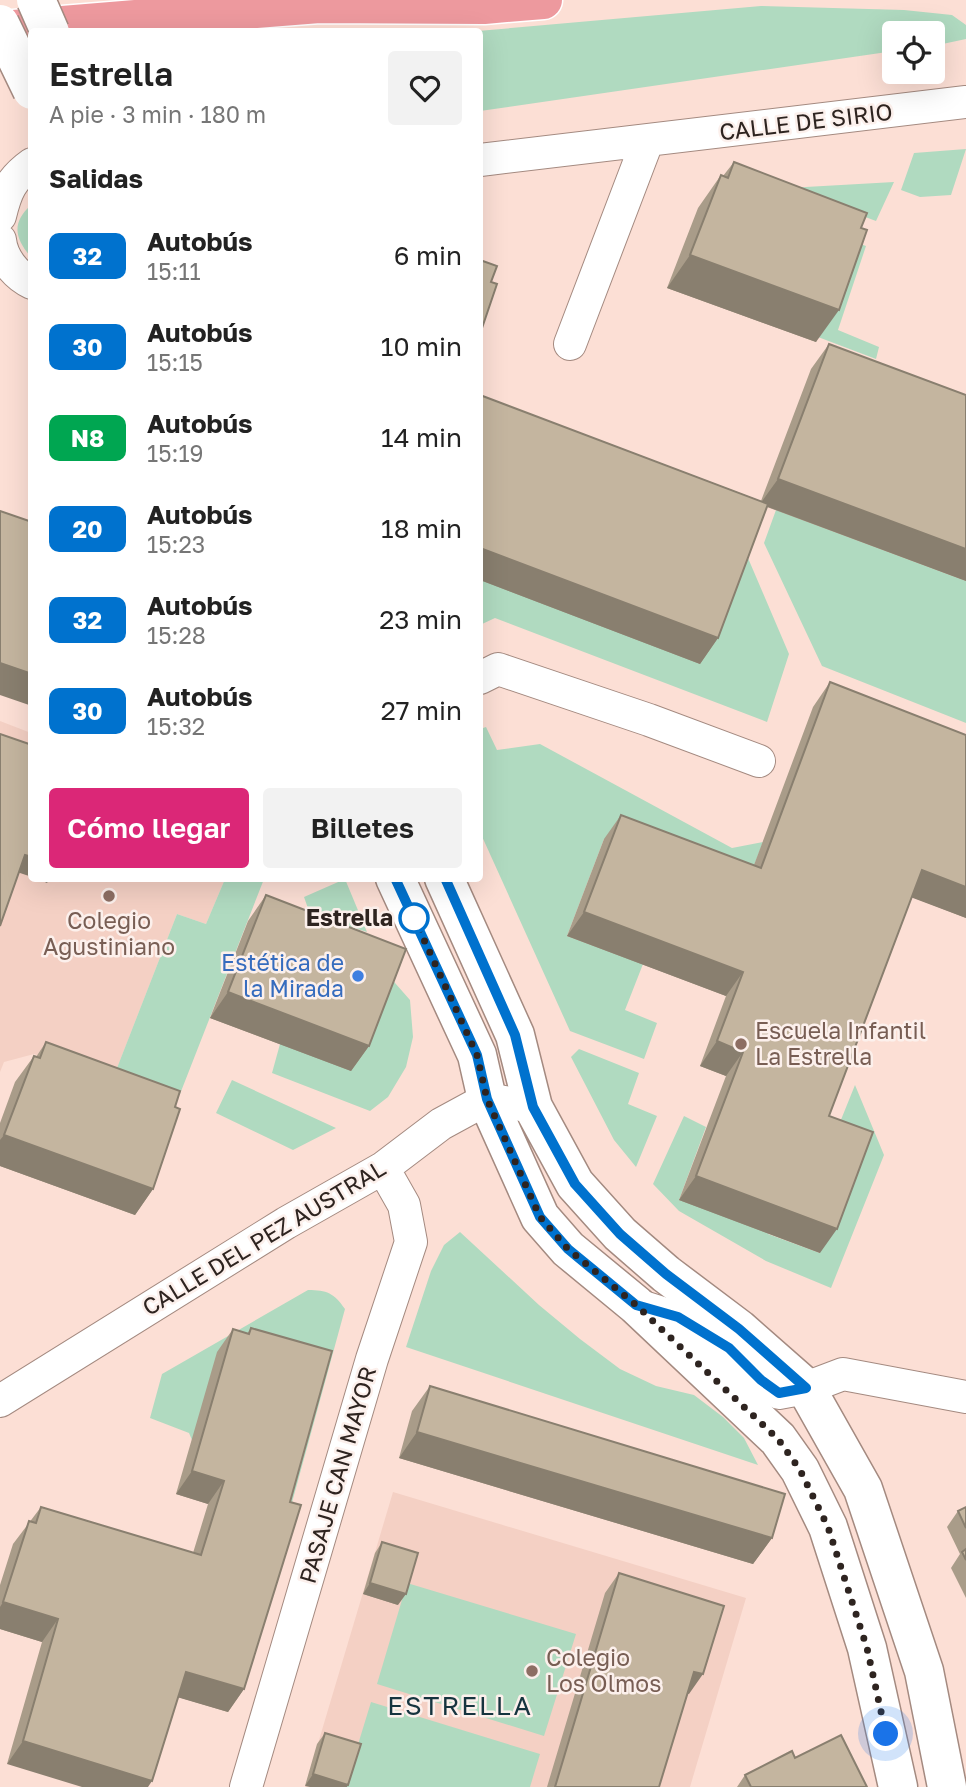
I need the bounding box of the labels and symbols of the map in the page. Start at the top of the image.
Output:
street label: CALLE DE SIRIO [718,96,894,146]
marker: Colegio Agustiniano [101,888,117,904]
place label: Estrella [306,903,393,931]
marker: Estrella [399,903,429,933]
place label: Colegio Agustiniano [43,906,175,960]
place label: Estética de la Mirada [221,948,344,1002]
marker: Estética de la Mirada [350,968,366,984]
place label: Escuela Infantil La Estrella [755,1016,926,1070]
marker: Escuela Infantil La Estrella [733,1036,749,1052]
street label: CALLE DEL PEZ AUSTRAL [137,1153,390,1321]
street label: PASAJE CAN MAYOR [293,1363,381,1586]
place label: Colegio Los Olmos [546,1643,661,1697]
marker: Colegio Los Olmos [524,1663,540,1679]
district label: ESTRELLA [387,1690,533,1721]
your location [868,1716,903,1751]

